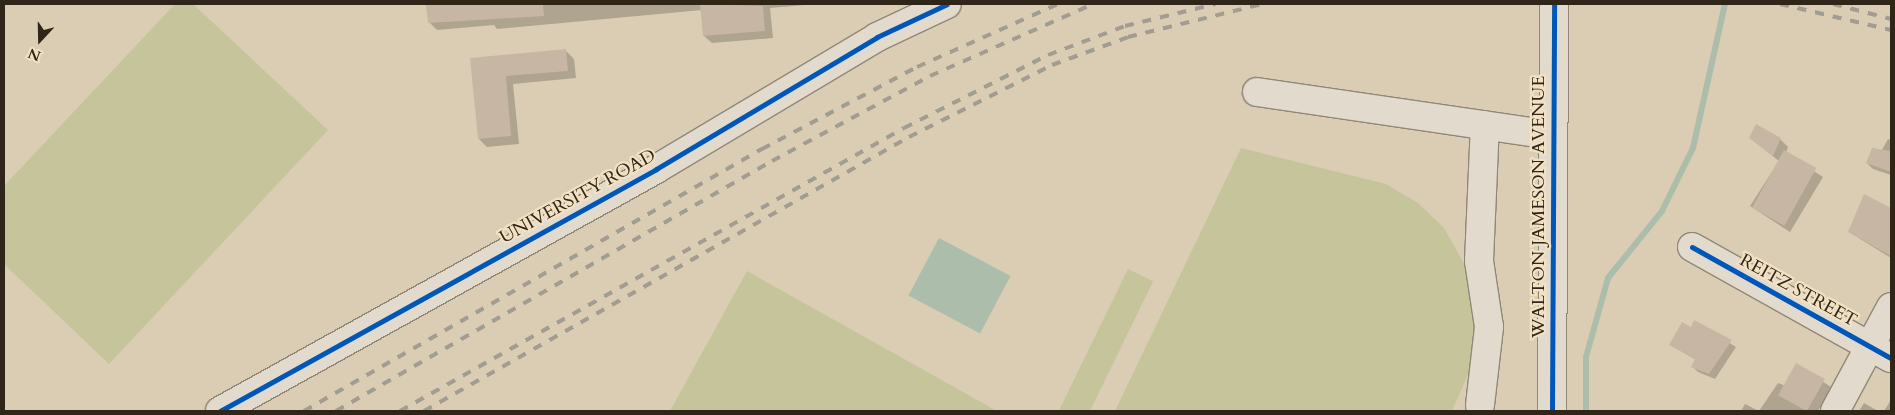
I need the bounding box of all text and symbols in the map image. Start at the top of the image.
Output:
north arrow [15,15,65,65]
text: N [25,43,44,66]
street label: WALTON JAMESON AVENUE [1528,76,1550,338]
street label: UNIVERSITY ROAD [496,145,660,249]
street label: REITZ STREET [1736,250,1860,332]

